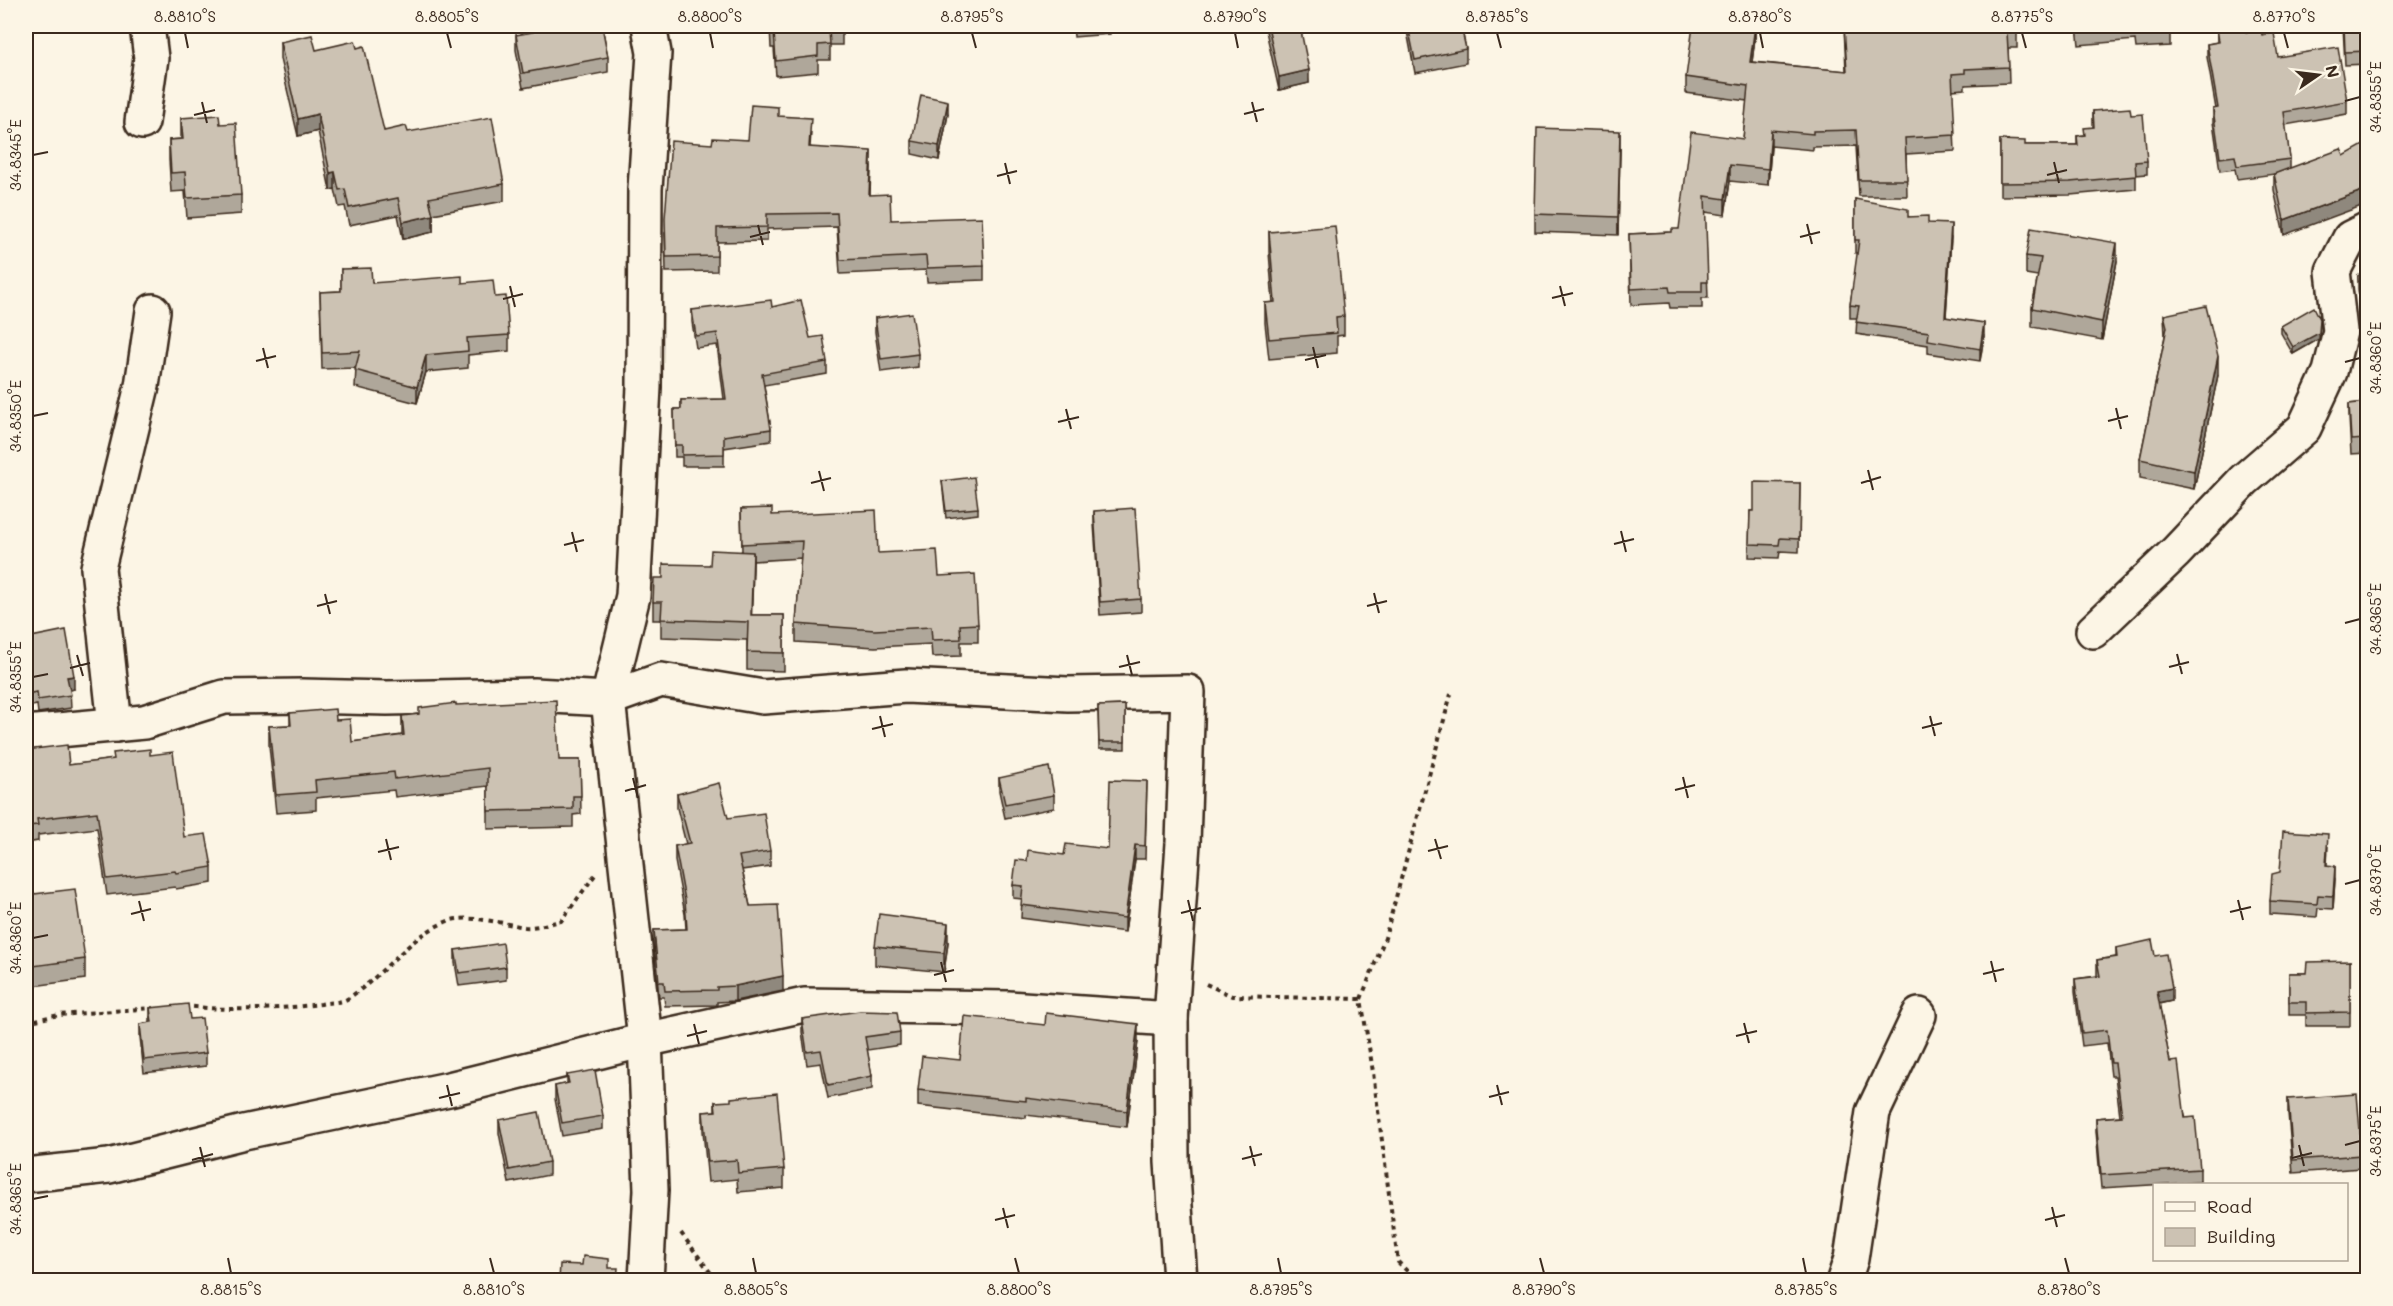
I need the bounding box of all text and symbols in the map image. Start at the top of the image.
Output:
text: 8.8810°S [154,6,216,26]
text: 8.8805°S [415,6,479,26]
text: 8.8800°S [678,6,742,26]
text: 8.8795°S [941,6,1003,26]
text: 8.8790°S [1203,6,1267,26]
text: 8.8785°S [1466,6,1528,26]
text: 8.8780°S [1728,6,1792,26]
text: 8.8775°S [1991,6,2053,26]
text: 8.8770°S [2253,6,2315,26]
north arrow [2288,45,2348,105]
text: 34.8355°E [2365,61,2385,133]
text: N [2321,63,2345,80]
text: 34.8345°E [5,119,25,191]
text: 34.8360°E [2365,321,2385,394]
text: 34.8350°E [5,379,25,452]
text: 34.8365°E [2365,583,2385,655]
text: 34.8355°E [5,641,25,713]
text: 34.8370°E [2365,844,2385,916]
text: 34.8360°E [5,901,25,974]
text: 34.8375°E [2365,1105,2385,1177]
text: 34.8365°E [5,1163,25,1235]
legend [2153,1183,2348,1261]
text: Road [2207,1194,2252,1218]
text: Building [2207,1224,2275,1248]
text: 8.8815°S [200,1279,262,1299]
text: 8.8810°S [463,1279,525,1299]
text: 8.8805°S [724,1279,788,1299]
text: 8.8800°S [987,1279,1051,1299]
text: 8.8795°S [1250,1279,1312,1299]
text: 8.8790°S [1512,1279,1576,1299]
text: 8.8785°S [1775,1279,1837,1299]
text: 8.8780°S [2037,1279,2101,1299]

